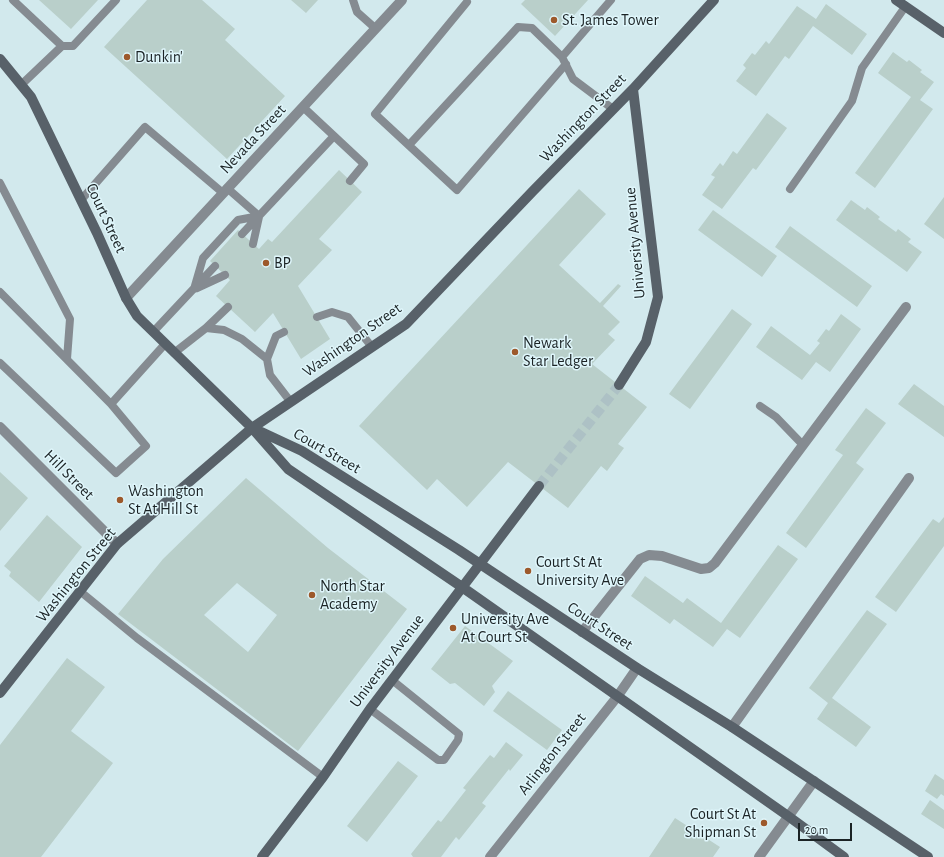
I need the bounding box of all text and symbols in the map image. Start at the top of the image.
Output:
place label: St. James Tower [562,10,659,30]
marker: St. James Tower [549,15,559,25]
place label: Dunkin' [135,47,183,67]
marker: Dunkin' [122,52,132,62]
street label: Washington Street [536,70,630,166]
street label: Nevada Street [216,100,290,178]
street label: Court Street [82,180,130,256]
street label: University Avenue [621,186,649,300]
place label: BP [274,253,291,273]
marker: BP [261,258,271,268]
street label: Washington Street [299,299,405,381]
place label: Newark Star Ledger [523,333,593,371]
marker: Newark Star Ledger [510,347,520,357]
street label: Court Street [290,424,364,478]
street label: Hill Street [40,446,98,504]
place label: Washington St At Hill St [128,481,204,519]
marker: Washington St At Hill St [115,495,125,505]
street label: Washington Street [32,524,120,626]
place label: Court St At University Ave [536,552,624,590]
marker: Court St At University Ave [523,566,533,576]
place label: North Star Academy [320,576,385,614]
marker: North Star Academy [307,590,317,600]
street label: Court Street [564,598,636,654]
place label: University Ave At Court St [461,609,549,647]
street label: University Avenue [346,611,428,711]
marker: University Ave At Court St [448,623,458,633]
street label: Arlington Street [514,709,590,799]
place label: Court St At Shipman St [685,804,756,842]
scale bar [800,815,854,841]
marker: Court St At Shipman St [759,818,769,828]
text: 20 m [805,824,828,836]

